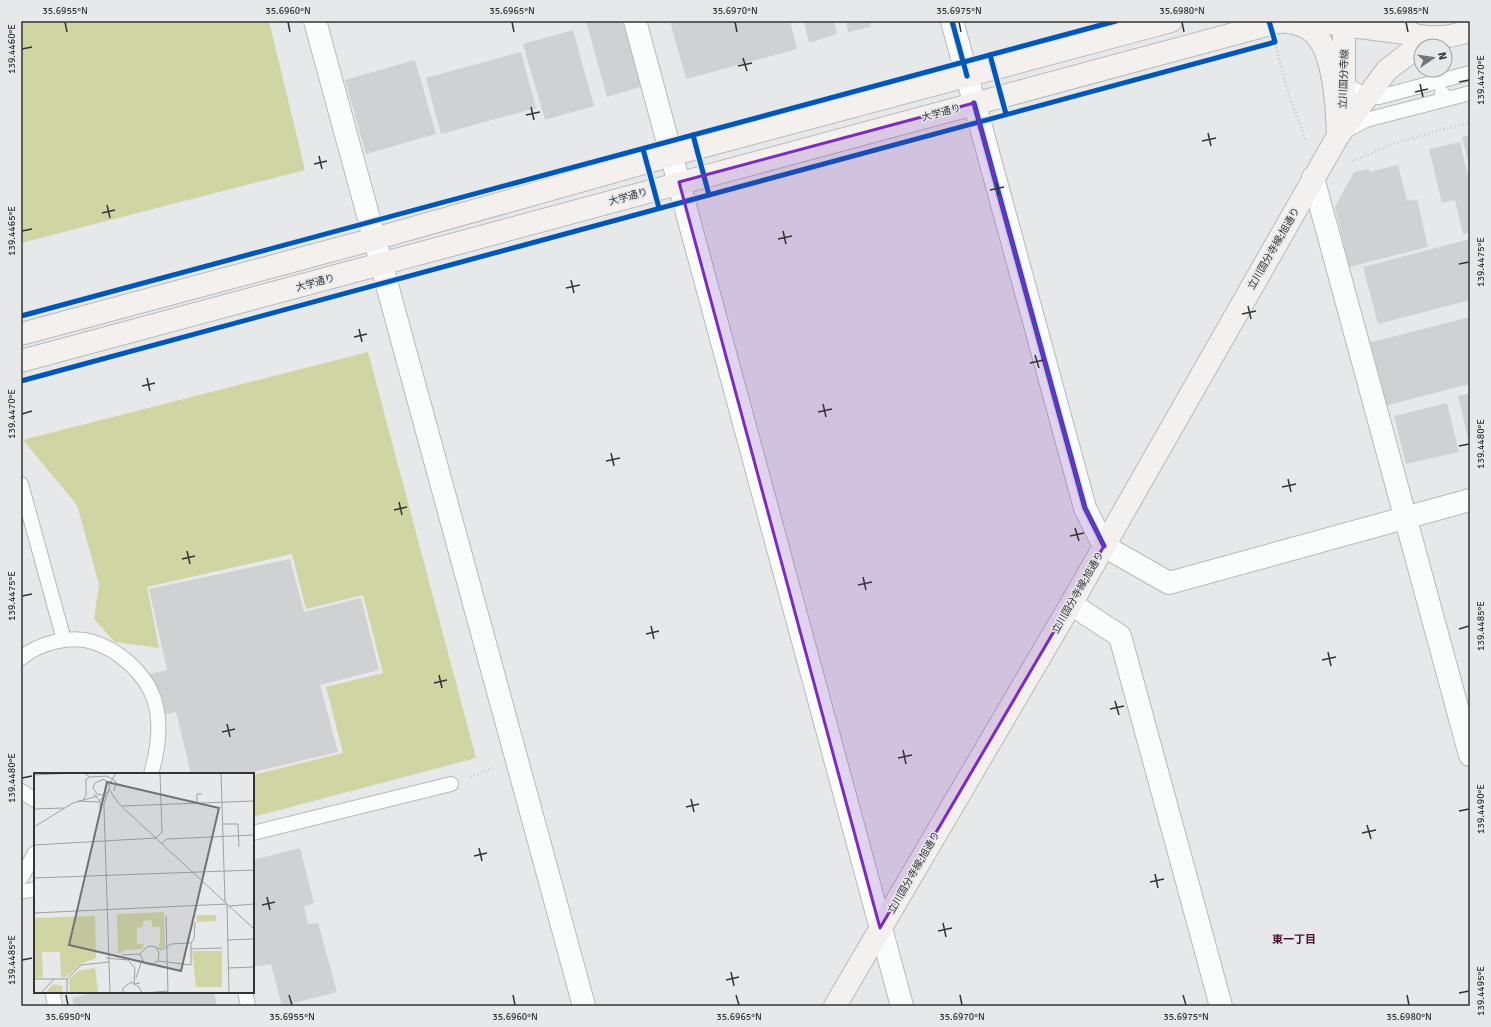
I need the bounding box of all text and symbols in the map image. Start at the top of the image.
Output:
text: 35.6955°N [42,5,88,17]
text: 35.6960°N [265,5,311,17]
text: 35.6965°N [489,5,535,17]
text: 35.6970°N [712,5,758,17]
text: 35.6975°N [936,5,982,17]
text: 35.6980°N [1159,5,1205,17]
text: 35.6985°N [1383,5,1429,17]
text: 139.4460°E [6,24,18,74]
north arrow [1413,38,1453,78]
street label: 立川国分寺線 [1337,49,1351,109]
text: N [1435,51,1449,61]
text: 139.4470°E [1475,55,1487,105]
street label: 大学通り [920,102,962,124]
street label: 大学通り [607,186,649,208]
street label: 立川国分寺線;旭通り [1245,205,1302,292]
text: 139.4465°E [6,206,18,256]
text: 139.4475°E [1475,237,1487,287]
street label: 大学通り [294,272,336,294]
text: 139.4470°E [6,389,18,439]
text: 139.4480°E [1475,419,1487,469]
street label: 立川国分寺線;旭通り [1049,549,1106,636]
text: 139.4475°E [6,571,18,621]
text: 139.4485°E [1475,601,1487,651]
text: 139.4480°E [6,753,18,803]
inset map [34,773,254,993]
text: 139.4490°E [1475,784,1487,834]
street label: 立川国分寺線;旭通り [885,829,942,916]
district label: 東一丁目 [1272,933,1316,946]
text: 139.4485°E [6,935,18,985]
text: 139.4495°E [1475,966,1487,1016]
text: 35.6950°N [45,1011,91,1023]
text: 35.6955°N [269,1011,315,1023]
text: 35.6960°N [492,1011,538,1023]
text: 35.6965°N [716,1011,762,1023]
text: 35.6970°N [939,1011,985,1023]
text: 35.6975°N [1163,1011,1209,1023]
text: 35.6980°N [1386,1011,1432,1023]

